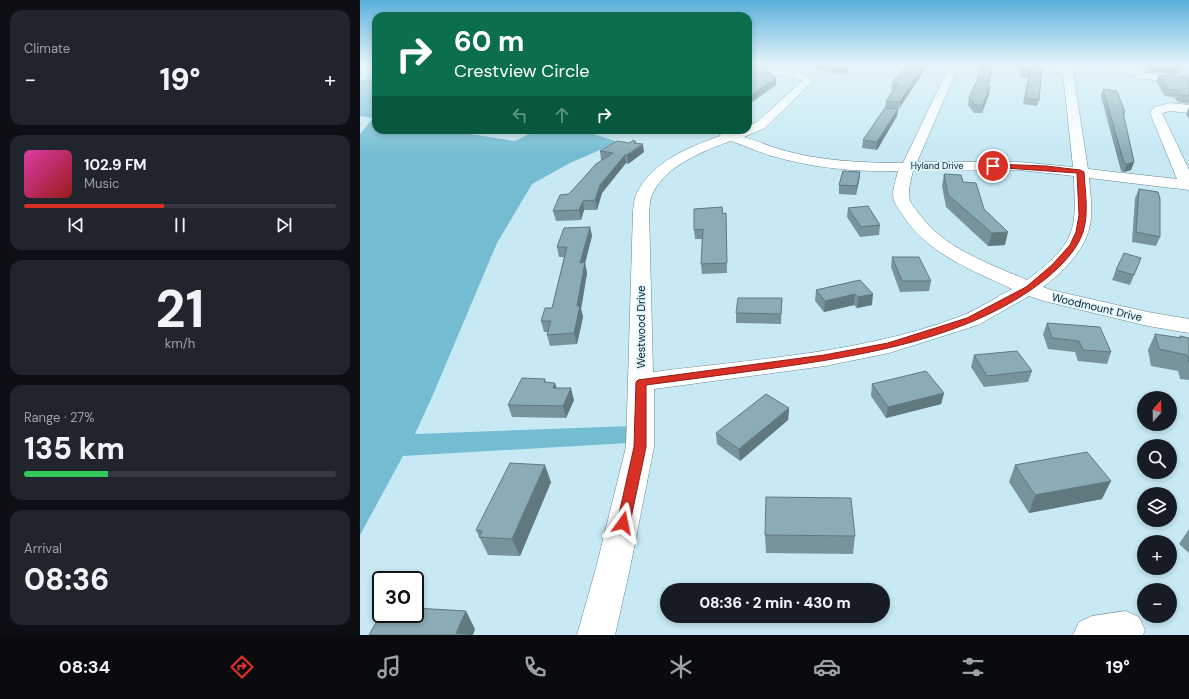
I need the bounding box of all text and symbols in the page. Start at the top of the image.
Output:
text: 60 m [454,23,524,60]
icon: right [388,28,440,80]
text: Climate [24,40,70,57]
text: Crestview Circle [454,59,589,83]
text: 19° [159,60,201,99]
text: − [24,65,36,94]
text: + [324,65,336,94]
icon: left [509,104,531,126]
icon: ahead [551,104,573,126]
icon: right [593,104,615,126]
pin [976,149,1010,183]
text: 102.9 FM [84,155,147,175]
icon: arrive [982,155,1004,177]
street label: Hyland Drive [911,160,963,172]
text: Music [84,175,119,192]
icon: previous [65,214,87,236]
icon: pause [169,214,191,236]
icon: next [273,214,295,236]
text: 21 [156,275,204,343]
street label: Westwood Drive [634,285,648,369]
street label: Woodmount Drive [1050,290,1144,324]
text: km/h [165,335,195,352]
north arrow [1137,391,1177,431]
map controls [1137,391,1177,623]
text: Range · 27% [24,409,94,426]
text: 135 km [24,429,125,468]
button: search [1137,439,1177,479]
button: layers [1137,487,1177,527]
position arrow [602,502,644,544]
button: + [1137,535,1177,575]
text: Arrival [24,540,62,557]
text: 08:36 [24,560,109,599]
speed limit sign: 30 [372,571,424,623]
button: − [1137,583,1177,623]
text: 08:36 · 2 min · 430 m [699,593,851,613]
icon: directions [228,653,256,681]
icon: music [375,653,403,681]
icon: phone [521,653,549,681]
icon: climate [667,653,695,681]
icon: car [813,653,841,681]
icon: filters [959,653,987,681]
text: 08:34 [59,655,110,679]
text: 19° [1105,655,1130,679]

